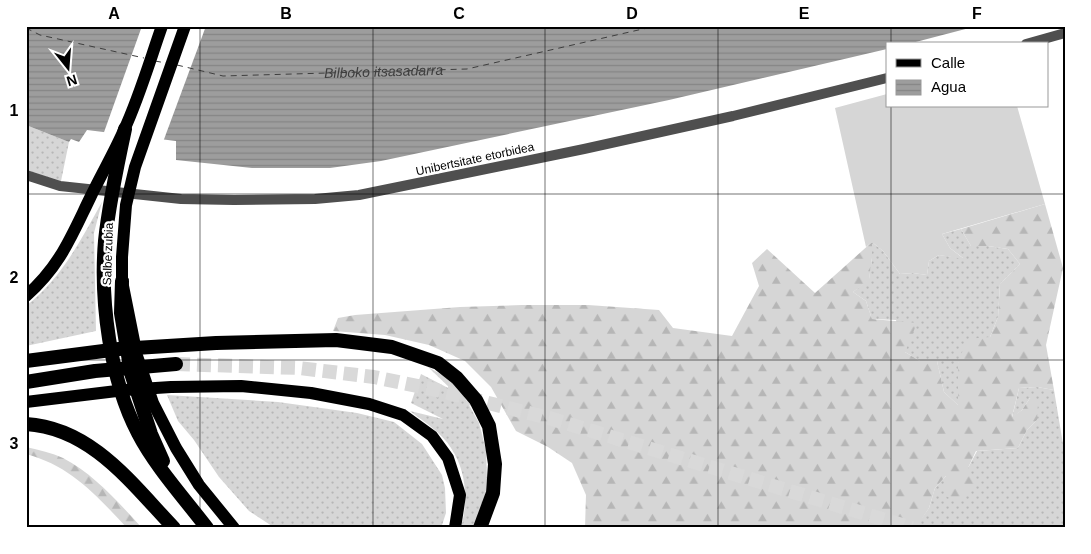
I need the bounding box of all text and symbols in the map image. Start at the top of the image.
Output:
text: A [108,5,120,22]
text: B [280,5,292,22]
text: C [453,5,465,22]
text: D [626,5,638,22]
text: E [799,5,810,22]
text: F [972,5,982,22]
north arrow [42,42,92,92]
legend [886,42,1048,108]
text: Calle [931,54,965,71]
water label: Bilboko itsasadarra [324,62,444,81]
text: N [65,71,79,90]
text: Agua [931,78,967,95]
text: 1 [10,102,19,119]
street label: Unibertsitate etorbidea [414,140,536,178]
street label: Salbe zubia [100,222,116,286]
text: 2 [10,269,19,286]
text: 3 [10,435,19,452]

